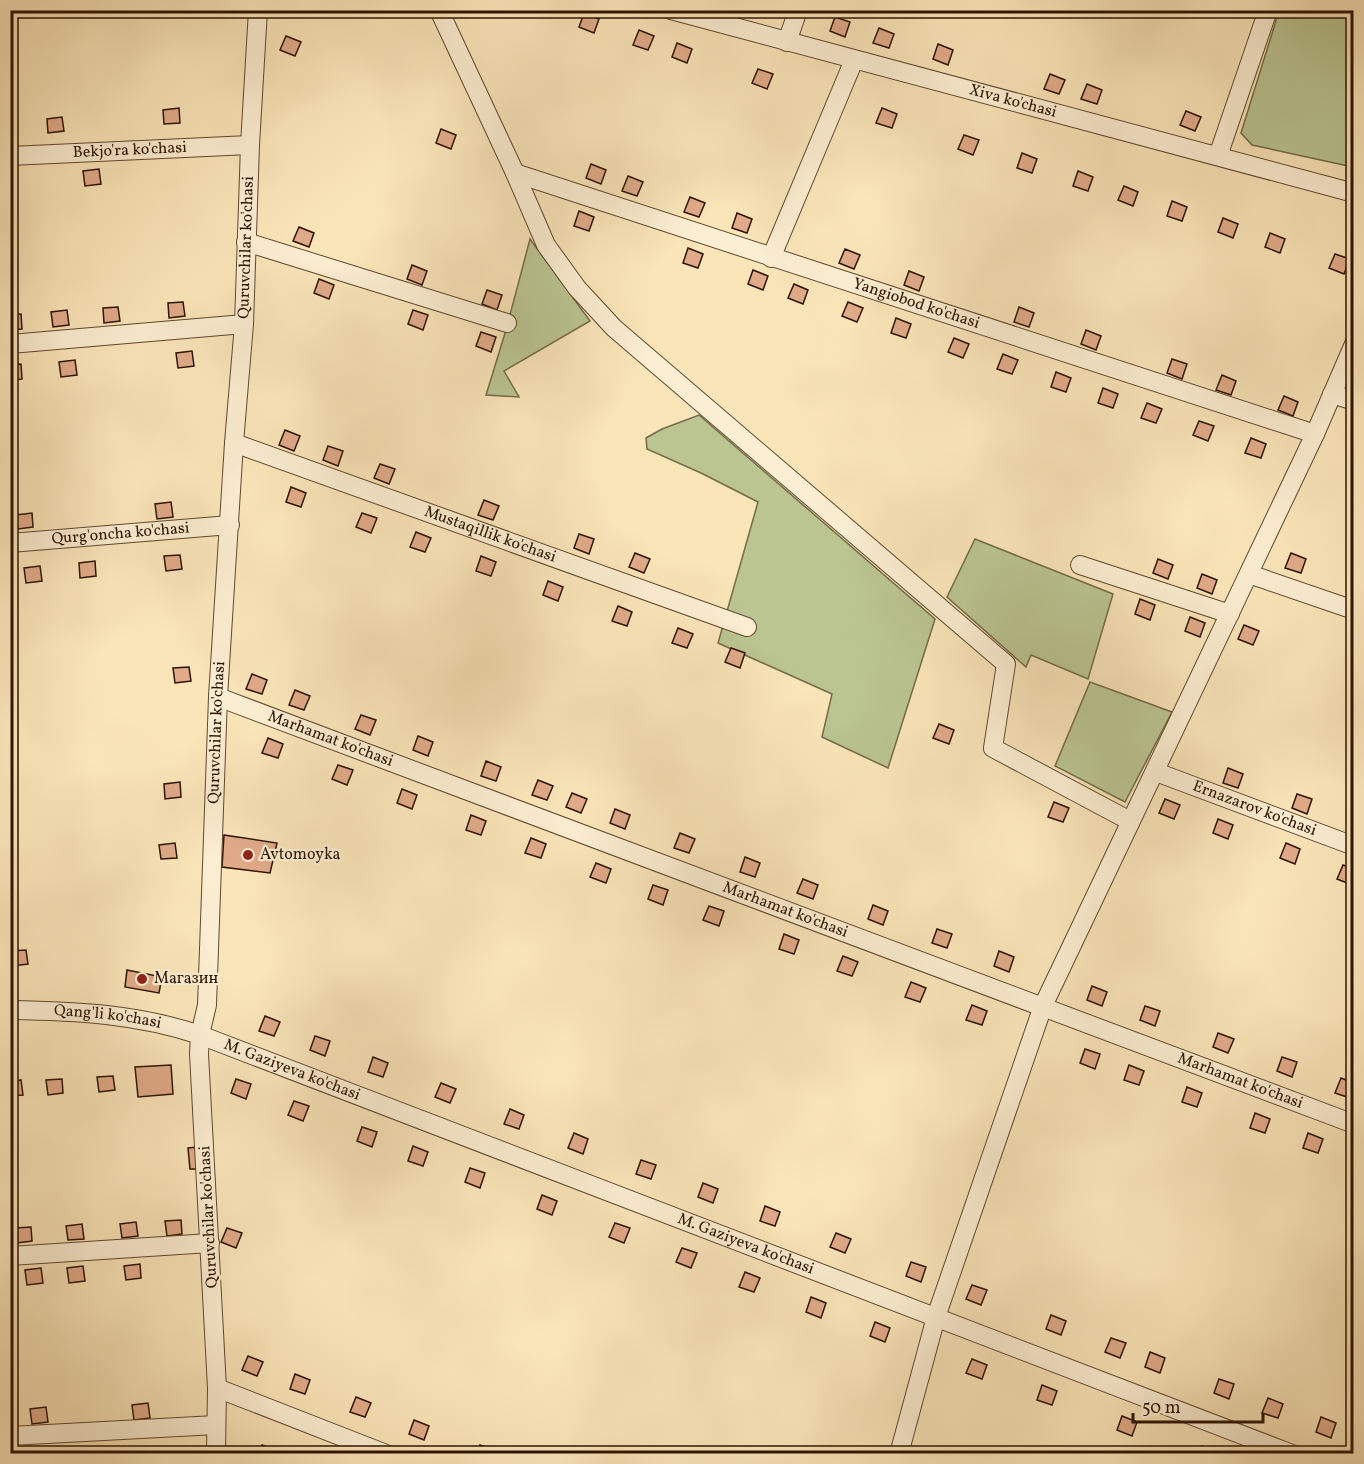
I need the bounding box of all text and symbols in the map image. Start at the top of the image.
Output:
street label: Xiva ko'chasi [967,79,1059,124]
street label: Bekjo'ra ko'chasi [72,137,188,164]
street label: Quruvchilar ko'chasi [233,176,260,319]
street label: Yangiobod ko'chasi [850,273,983,335]
street label: Mustaqillik ko'chasi [421,501,559,569]
street label: Qurg'oncha ko'chasi [51,517,191,551]
street label: Quruvchilar ko'chasi [203,660,231,804]
street label: Marhamat ko'chasi [264,706,396,773]
street label: Ernazarov ko'chasi [1189,776,1320,842]
place label: Avtomoyka [260,844,341,866]
marker: Avtomoyka [241,848,255,862]
street label: Marhamat ko'chasi [719,877,851,944]
place label: Магазин [154,968,218,990]
marker: Магазин [135,972,149,986]
street label: Qang'li ko'chasi [53,1000,164,1035]
street label: M. Gaziyeva ko'chasi [221,1034,364,1107]
street label: Marhamat ko'chasi [1174,1048,1306,1115]
street label: Quruvchilar ko'chasi [194,1145,224,1289]
street label: M. Gaziyeva ko'chasi [674,1208,817,1281]
scale bar [1133,1386,1264,1424]
text: 50 m [1142,1396,1181,1421]

